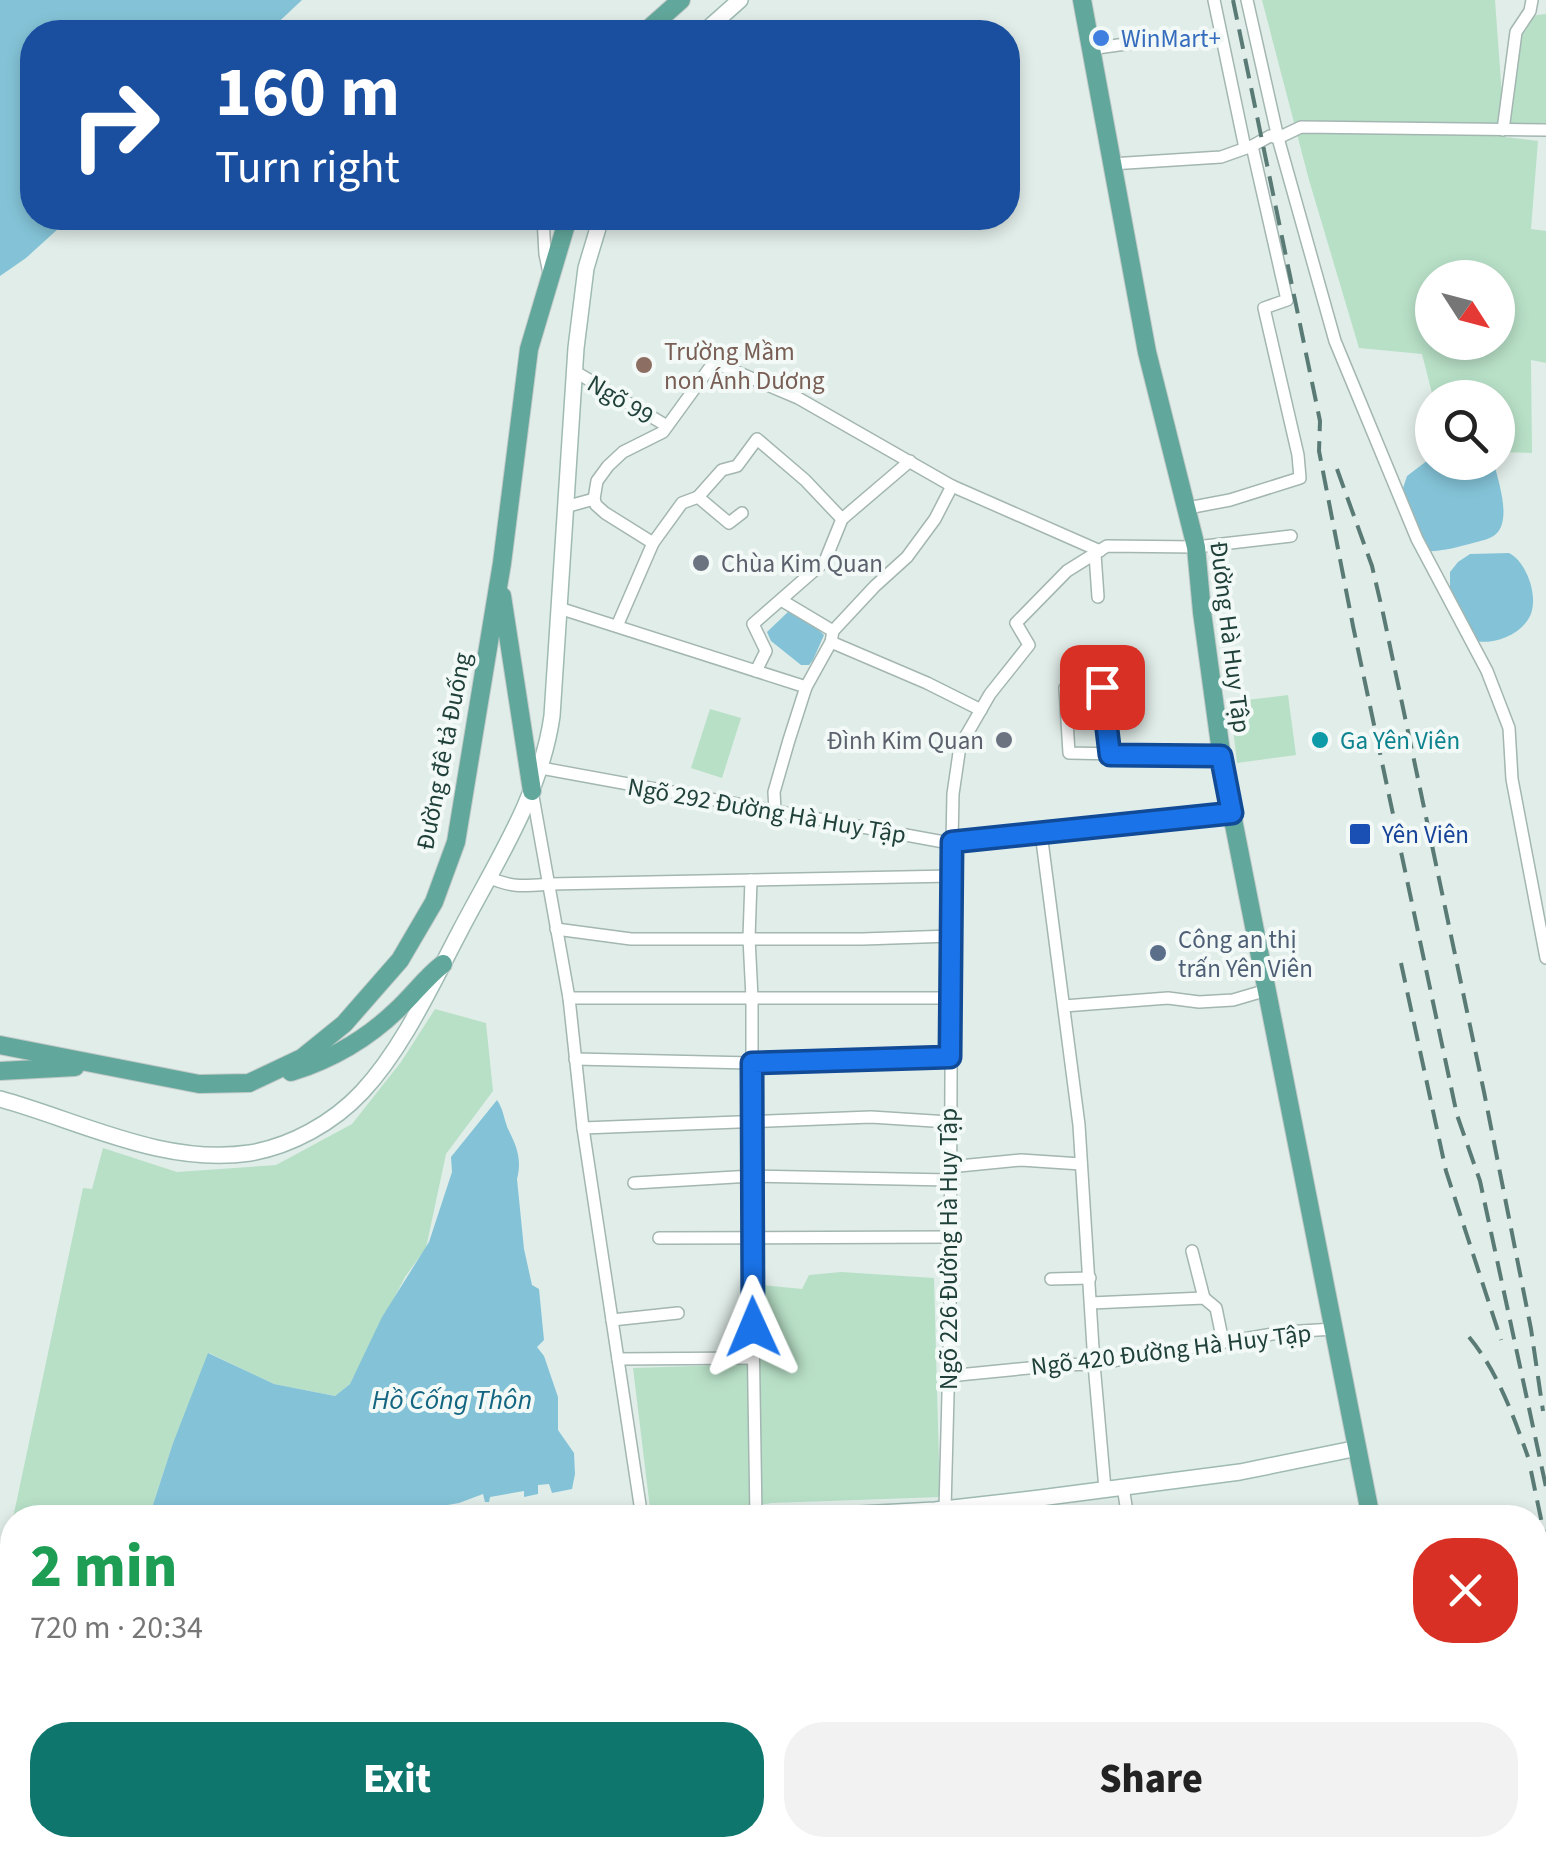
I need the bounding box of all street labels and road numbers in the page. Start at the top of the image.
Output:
street label: Ngõ 99 [580,366,661,434]
street label: Đường Hà Huy Tập [1200,539,1260,735]
street label: Đường đê tả Đuống [407,649,481,853]
street label: Ngõ 292 Đường Hà Huy Tập [625,769,909,853]
street label: Ngõ 226 Đường Hà Huy Tập [931,1108,967,1390]
street label: Ngõ 420 Đường Hà Huy Tập [1029,1315,1313,1385]

